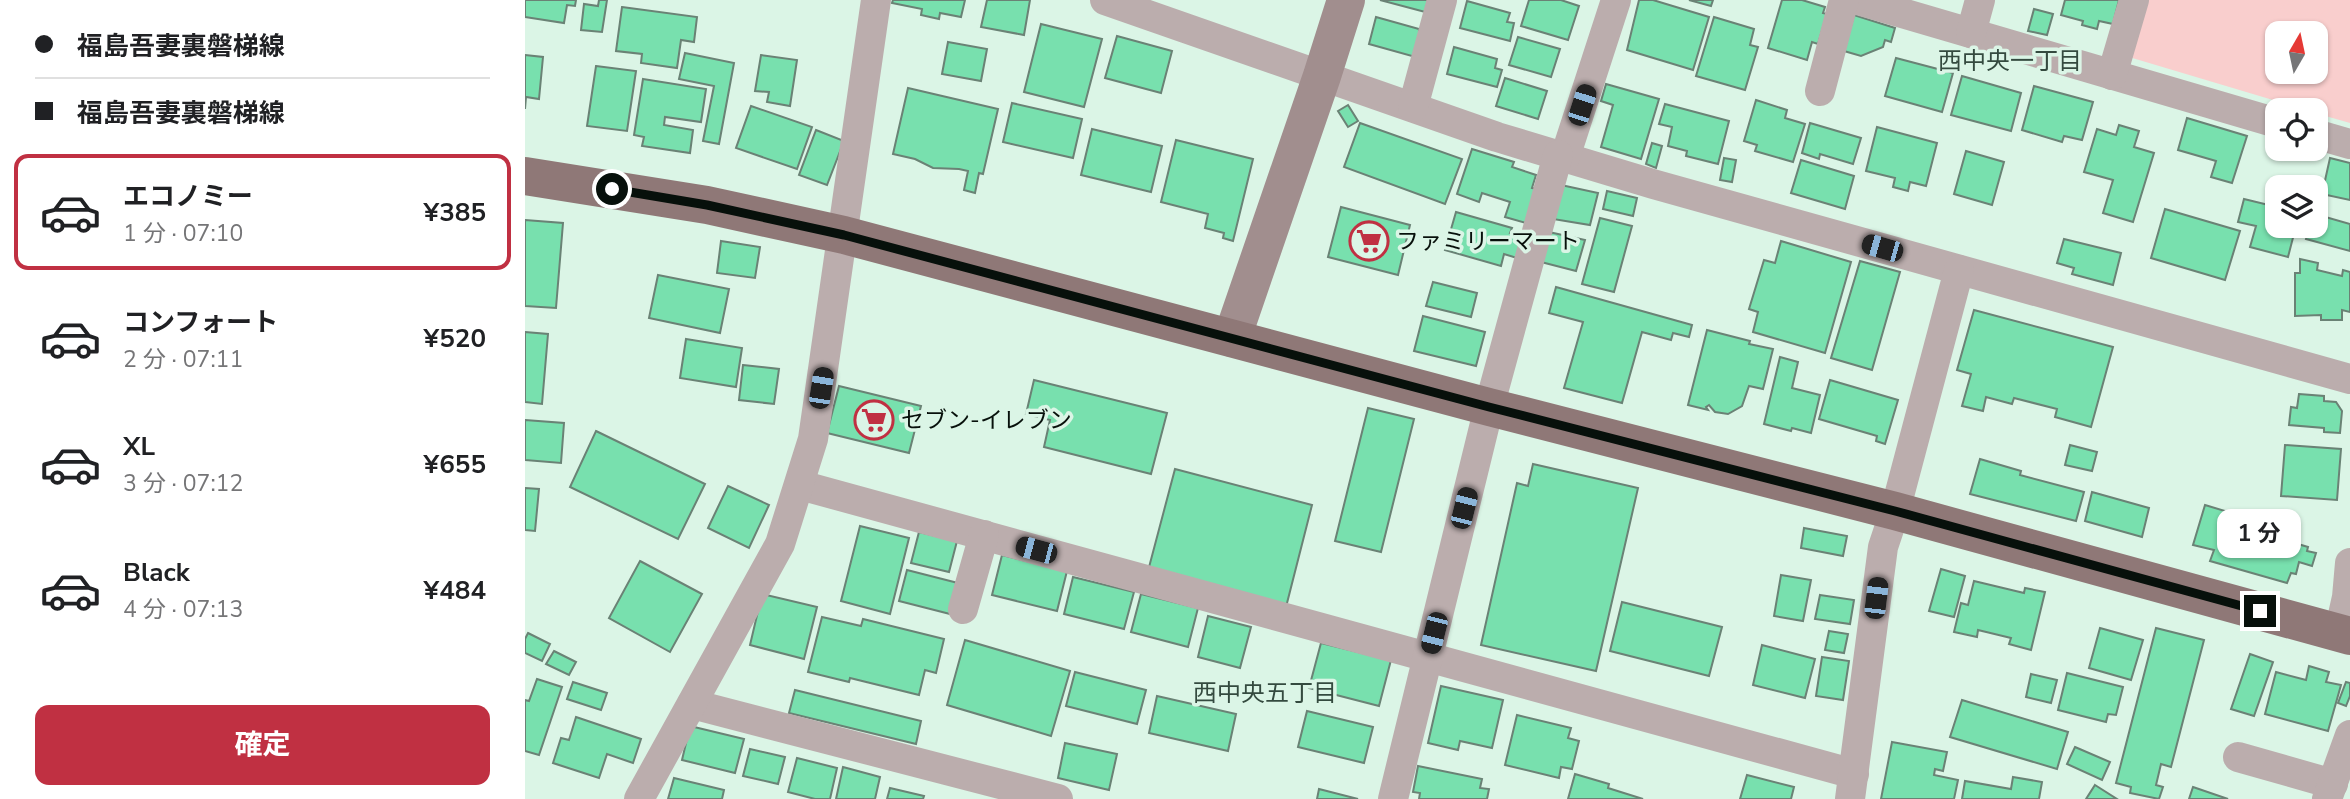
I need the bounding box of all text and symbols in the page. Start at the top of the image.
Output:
north arrow [2265,21,2327,84]
map controls [2265,21,2328,238]
text: 福島吾妻裏磐梯線 [77,29,285,64]
district label: 西中央一丁目 [1938,45,2082,77]
car [1566,82,1599,128]
text: 福島吾妻裏磐梯線 [77,96,285,131]
button: locate [2265,98,2328,161]
route start [596,173,628,205]
button: layers [2265,175,2328,238]
text: エコノミー [123,179,253,214]
icon: car [39,181,102,244]
text: ¥385 [424,195,486,230]
text: 1 分 · 07:10 [123,218,243,249]
supermarket icon: ファミリーマート [1348,220,1390,262]
place label: ファミリーマート [1396,226,1580,257]
car [1859,232,1906,264]
text: コンフォート [123,305,278,340]
icon: car [39,307,102,370]
text: ¥520 [424,321,486,356]
text: 2 分 · 07:11 [123,344,243,375]
car [808,366,835,410]
supermarket icon: セブン-イレブン [853,399,895,441]
place label: セブン-イレブン [901,405,1072,436]
text: XL [123,429,155,464]
icon: car [39,433,102,496]
text: ¥655 [424,447,486,482]
text: 3 分 · 07:12 [123,468,243,499]
car [1449,485,1480,531]
callout: 1 分 [2218,510,2302,558]
text: 1 分 [2237,518,2281,549]
car [1013,534,1060,566]
text: Black [123,555,190,590]
icon: car [39,559,102,622]
text: ¥484 [424,573,486,608]
car [1864,576,1889,620]
text: 4 分 · 07:13 [123,594,243,625]
route end [2244,595,2276,627]
car [1419,610,1450,656]
district label: 西中央五丁目 [1193,677,1337,709]
button: 確定 [35,705,490,785]

